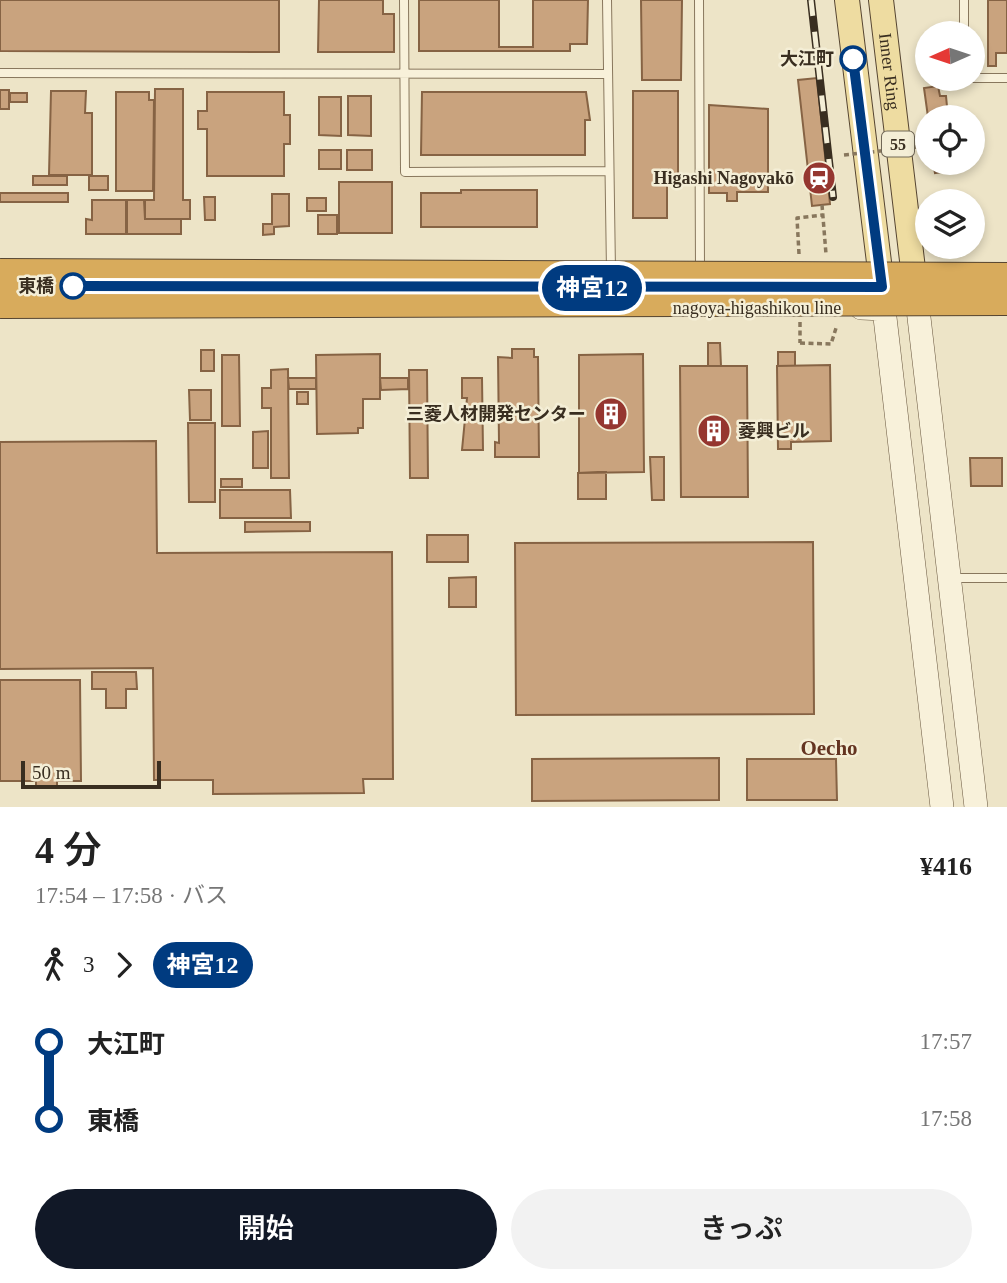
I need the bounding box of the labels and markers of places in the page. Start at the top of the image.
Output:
marker: 大江町 [840,46,866,72]
place label: 大江町 [780,49,834,69]
station icon: Higashi Nagoyakō [800,159,838,197]
place label: Higashi Nagoyakō [653,168,794,188]
marker: 東橋 [60,273,86,299]
place label: 東橋 [18,276,54,296]
building icon: 三菱人材開発センター [592,395,630,433]
place label: 三菱人材開発センター [406,404,586,424]
building icon: 菱興ビル [695,412,733,450]
place label: 菱興ビル [738,421,810,441]

